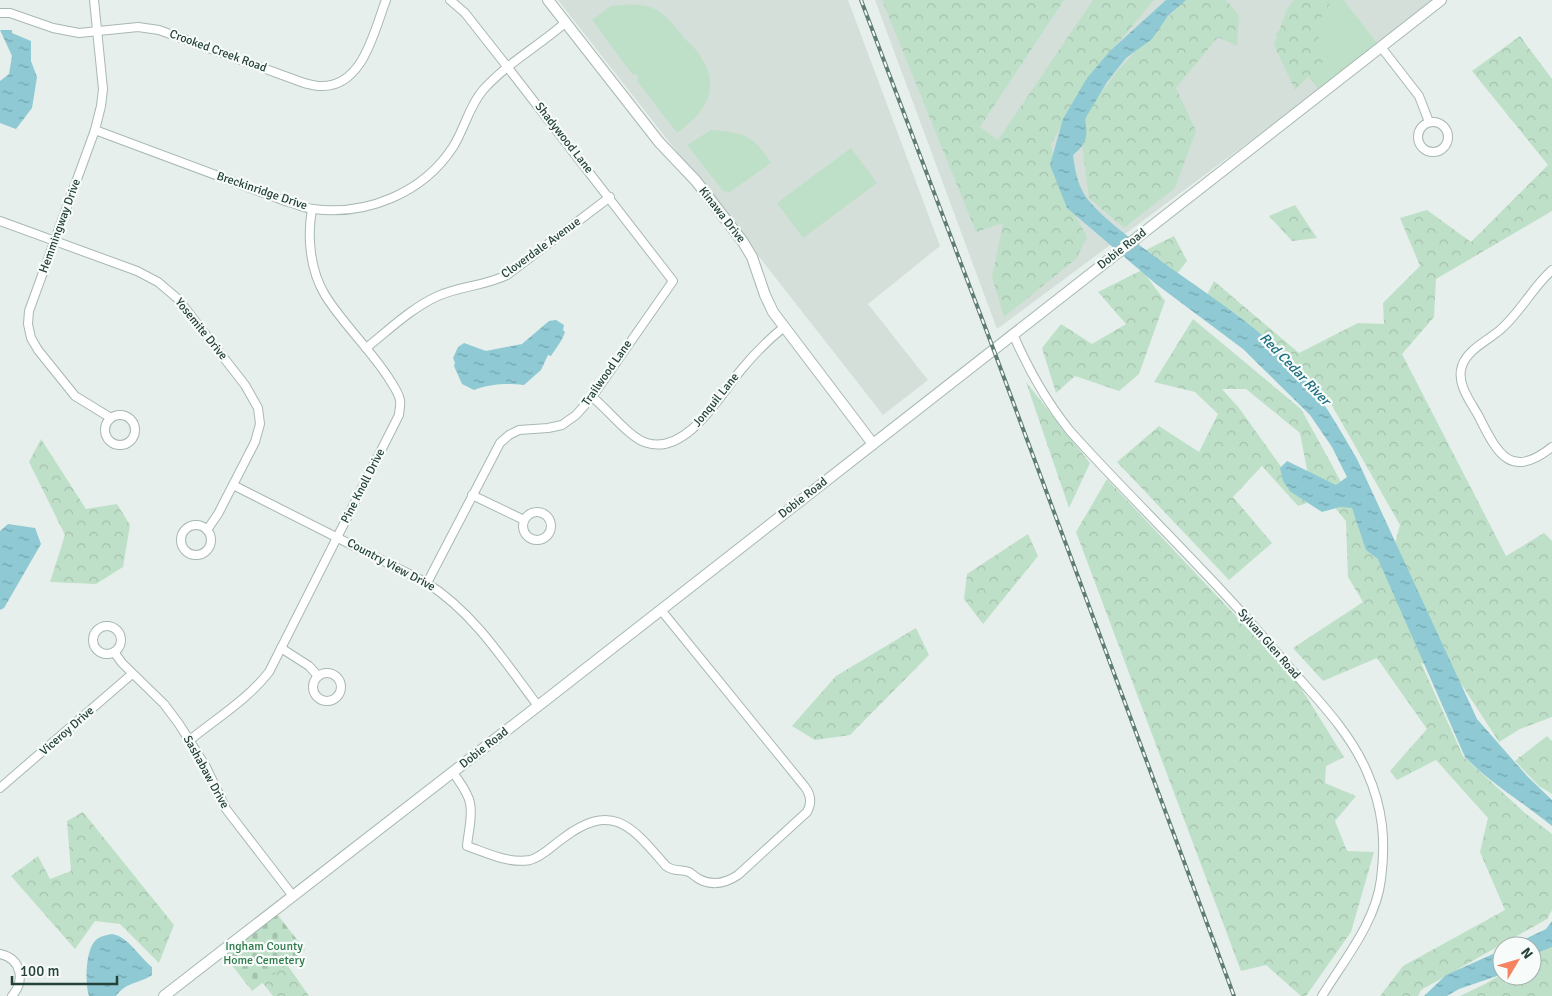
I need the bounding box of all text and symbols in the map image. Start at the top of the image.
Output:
street label: Crooked Creek Road [167,26,269,76]
street label: Shadywood Lane [532,100,596,176]
street label: Breckinridge Drive [215,168,309,214]
street label: Hemmingway Drive [36,177,84,275]
street label: Kinawa Drive [695,184,749,246]
street label: Cloverdale Avenue [498,214,584,282]
street label: Dobie Road [1095,225,1149,273]
street label: Yosemite Drive [172,295,230,363]
water label: Red Cedar River [1256,329,1335,410]
street label: Trailwood Lane [579,337,635,409]
street label: Jonquil Lane [690,370,742,430]
street label: Pine Knoll Drive [338,446,388,526]
street label: Dobie Road [776,474,830,522]
street label: Country View Drive [344,535,438,595]
street label: Sylvan Glen Road [1234,606,1304,682]
street label: Viceroy Drive [37,703,97,759]
street label: Dobie Road [457,724,511,772]
street label: Sashabaw Drive [180,733,232,811]
north arrow [1492,936,1542,986]
park label: Ingham County Home Cemetery [223,939,305,968]
text: N [1517,944,1537,962]
scale bar [12,954,118,986]
text: 100 m [20,962,60,980]

